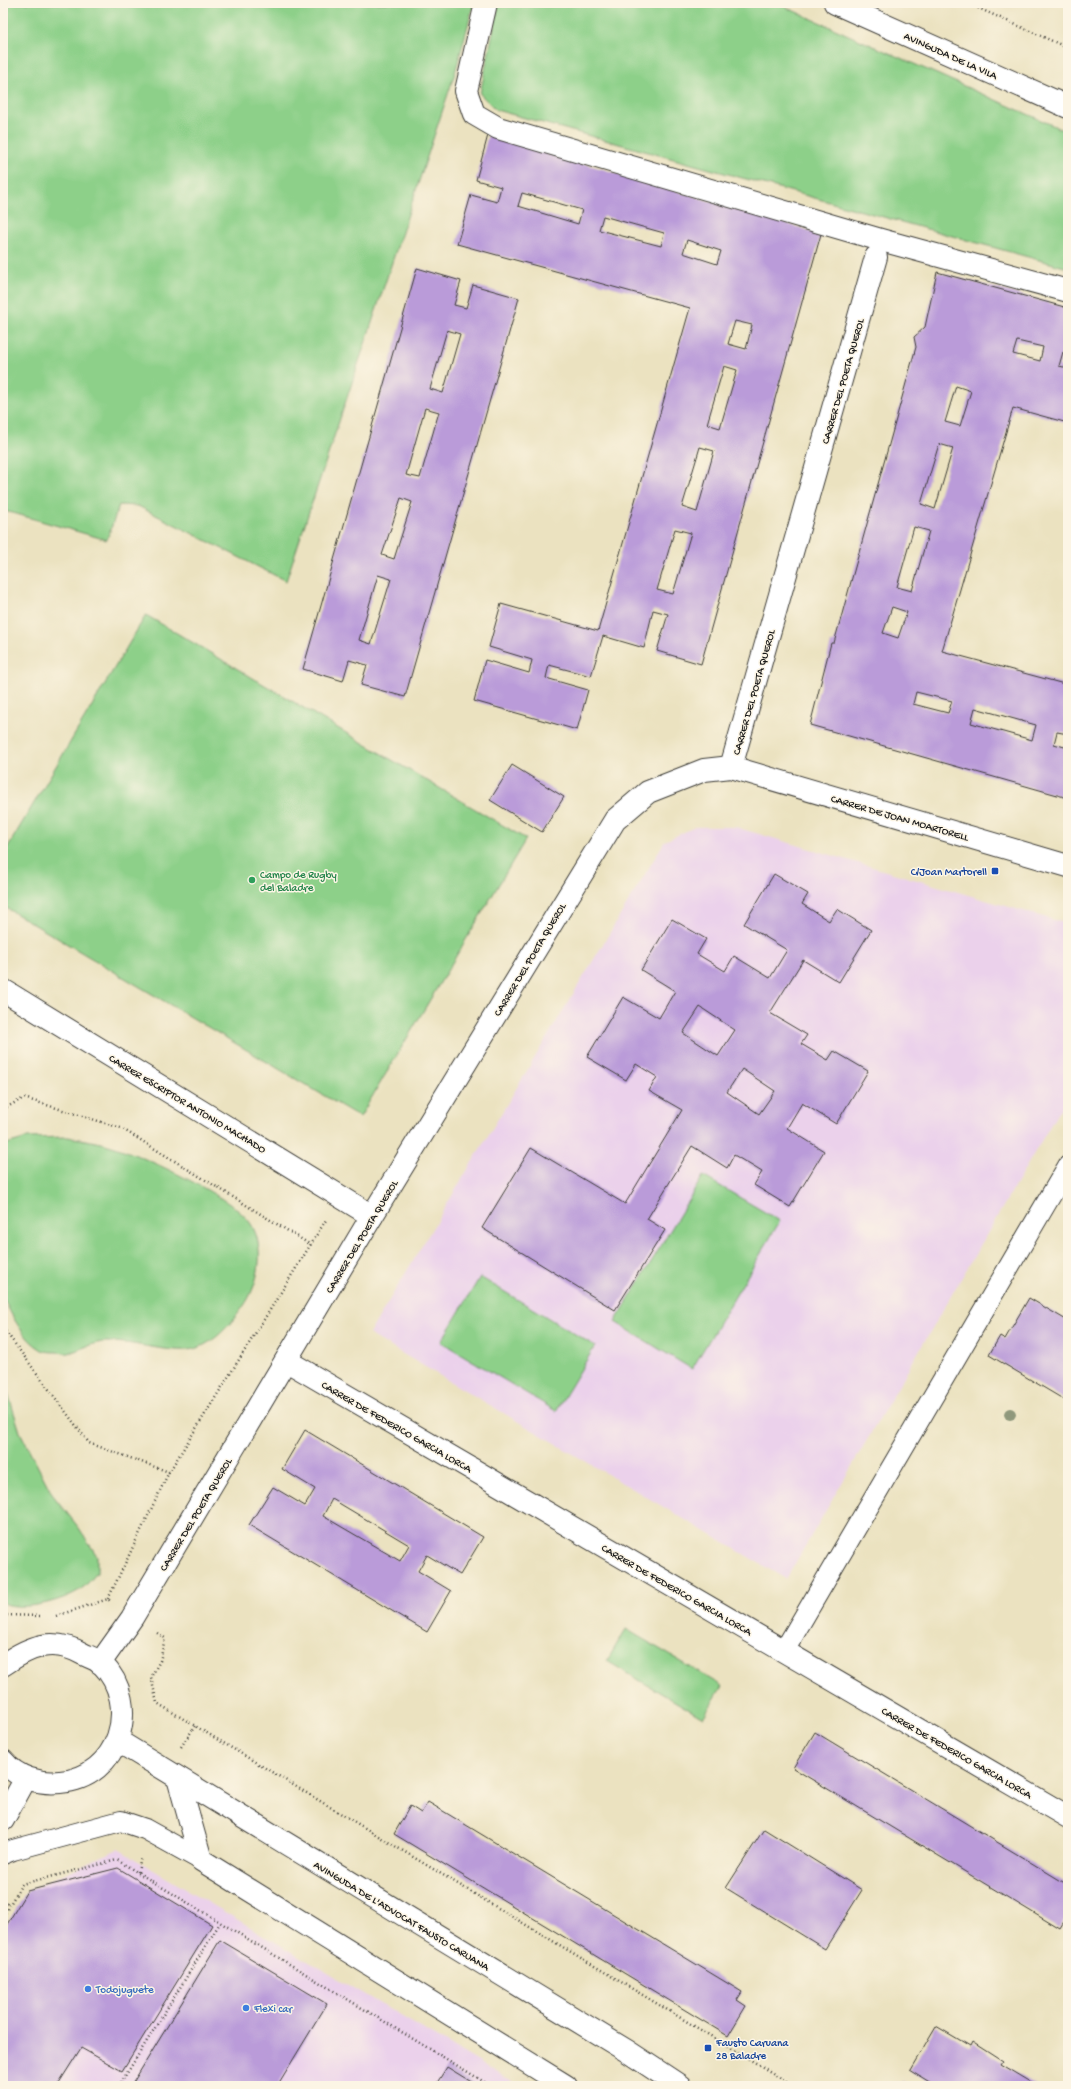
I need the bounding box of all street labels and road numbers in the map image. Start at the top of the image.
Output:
street label: AVINGUDA DE LA VILA [902,31,999,83]
street label: CARRER DEL POETA QUEROL [820,317,868,446]
street label: CARRER DEL POETA QUEROL [731,628,779,757]
street label: CARRER DE JOAN MOARTORELL [829,794,971,845]
street label: CARRER DEL POETA QUEROL [492,901,570,1019]
street label: CARRER ESCRIPTOR ANTONIO MACHADO [106,1053,268,1157]
street label: CARRER DEL POETA QUEROL [324,1178,402,1296]
street label: CARRER DE FEDERICO GARCIA LORCA [319,1380,474,1476]
street label: CARRER DEL POETA QUEROL [158,1456,236,1574]
street label: CARRER DE FEDERICO GARCIA LORCA [599,1543,754,1639]
street label: CARRER DE FEDERICO GARCIA LORCA [879,1706,1034,1802]
street label: AVINGUDA DE L'ADVOCAT FAUSTO CARUANA [311,1859,491,1974]

